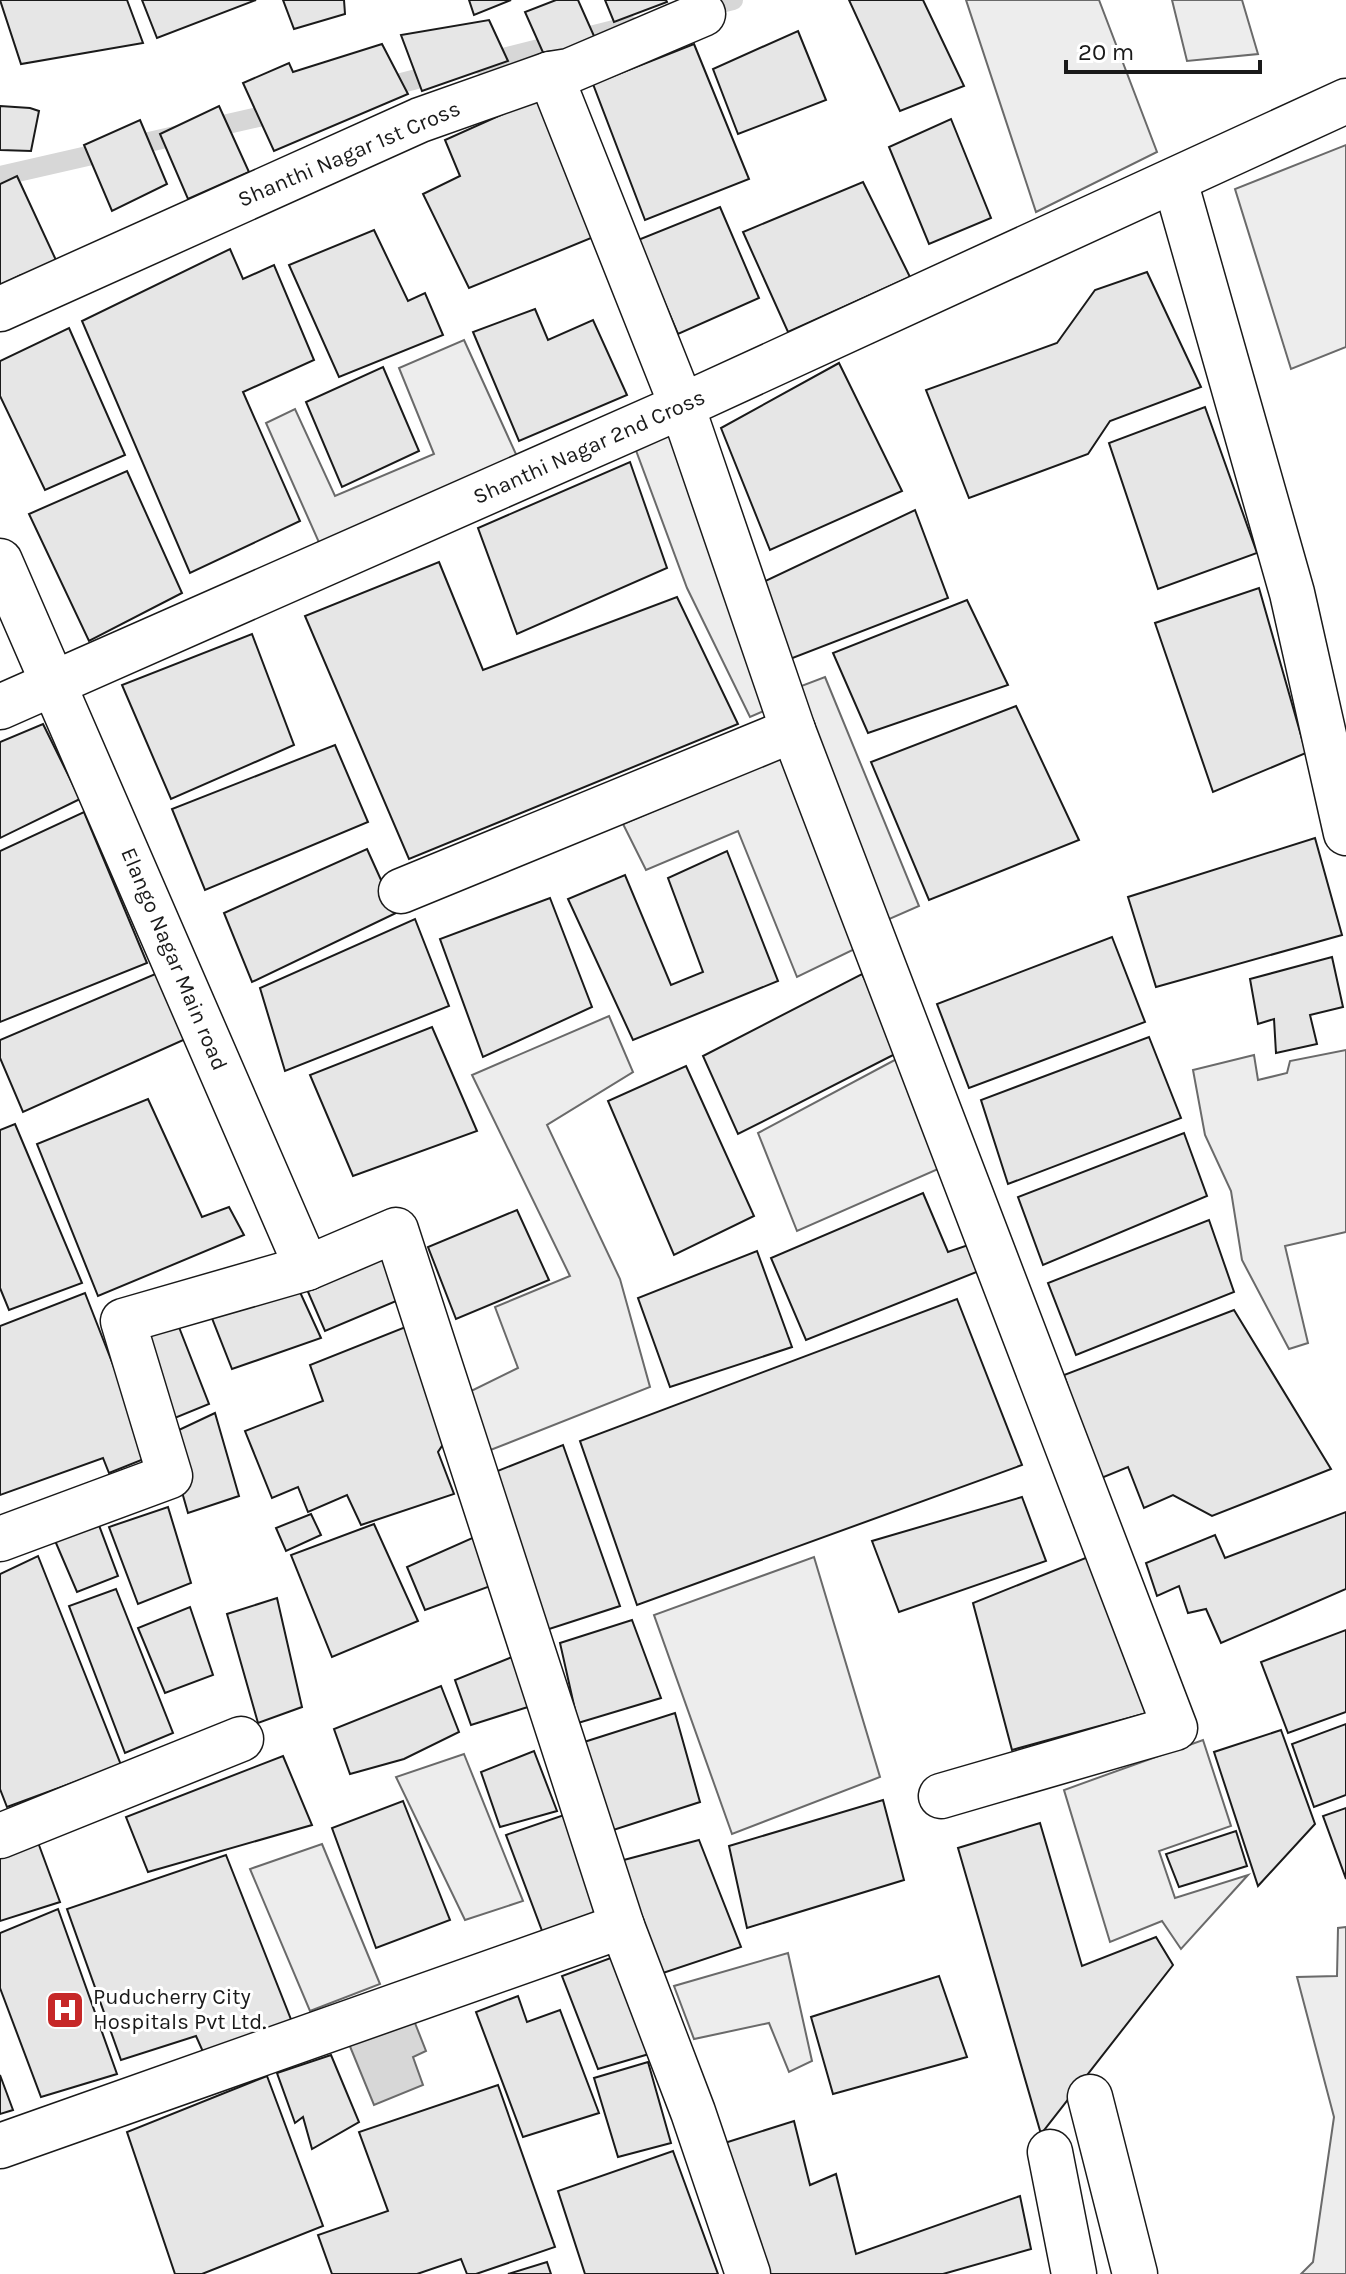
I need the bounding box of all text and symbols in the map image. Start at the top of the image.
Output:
scale bar [1066,24,1260,74]
text: 20 m [1078,38,1134,66]
street label: Shanthi Nagar 1st Cross [234,95,464,213]
street label: Shanthi Nagar 2nd Cross [469,384,709,510]
street label: Elango Nagar Main road [115,844,233,1074]
place label: Puducherry City Hospitals Pvt Ltd. [93,1984,266,2035]
hospital icon: Puducherry City Hospitals Pvt Ltd. [44,1989,86,2031]

